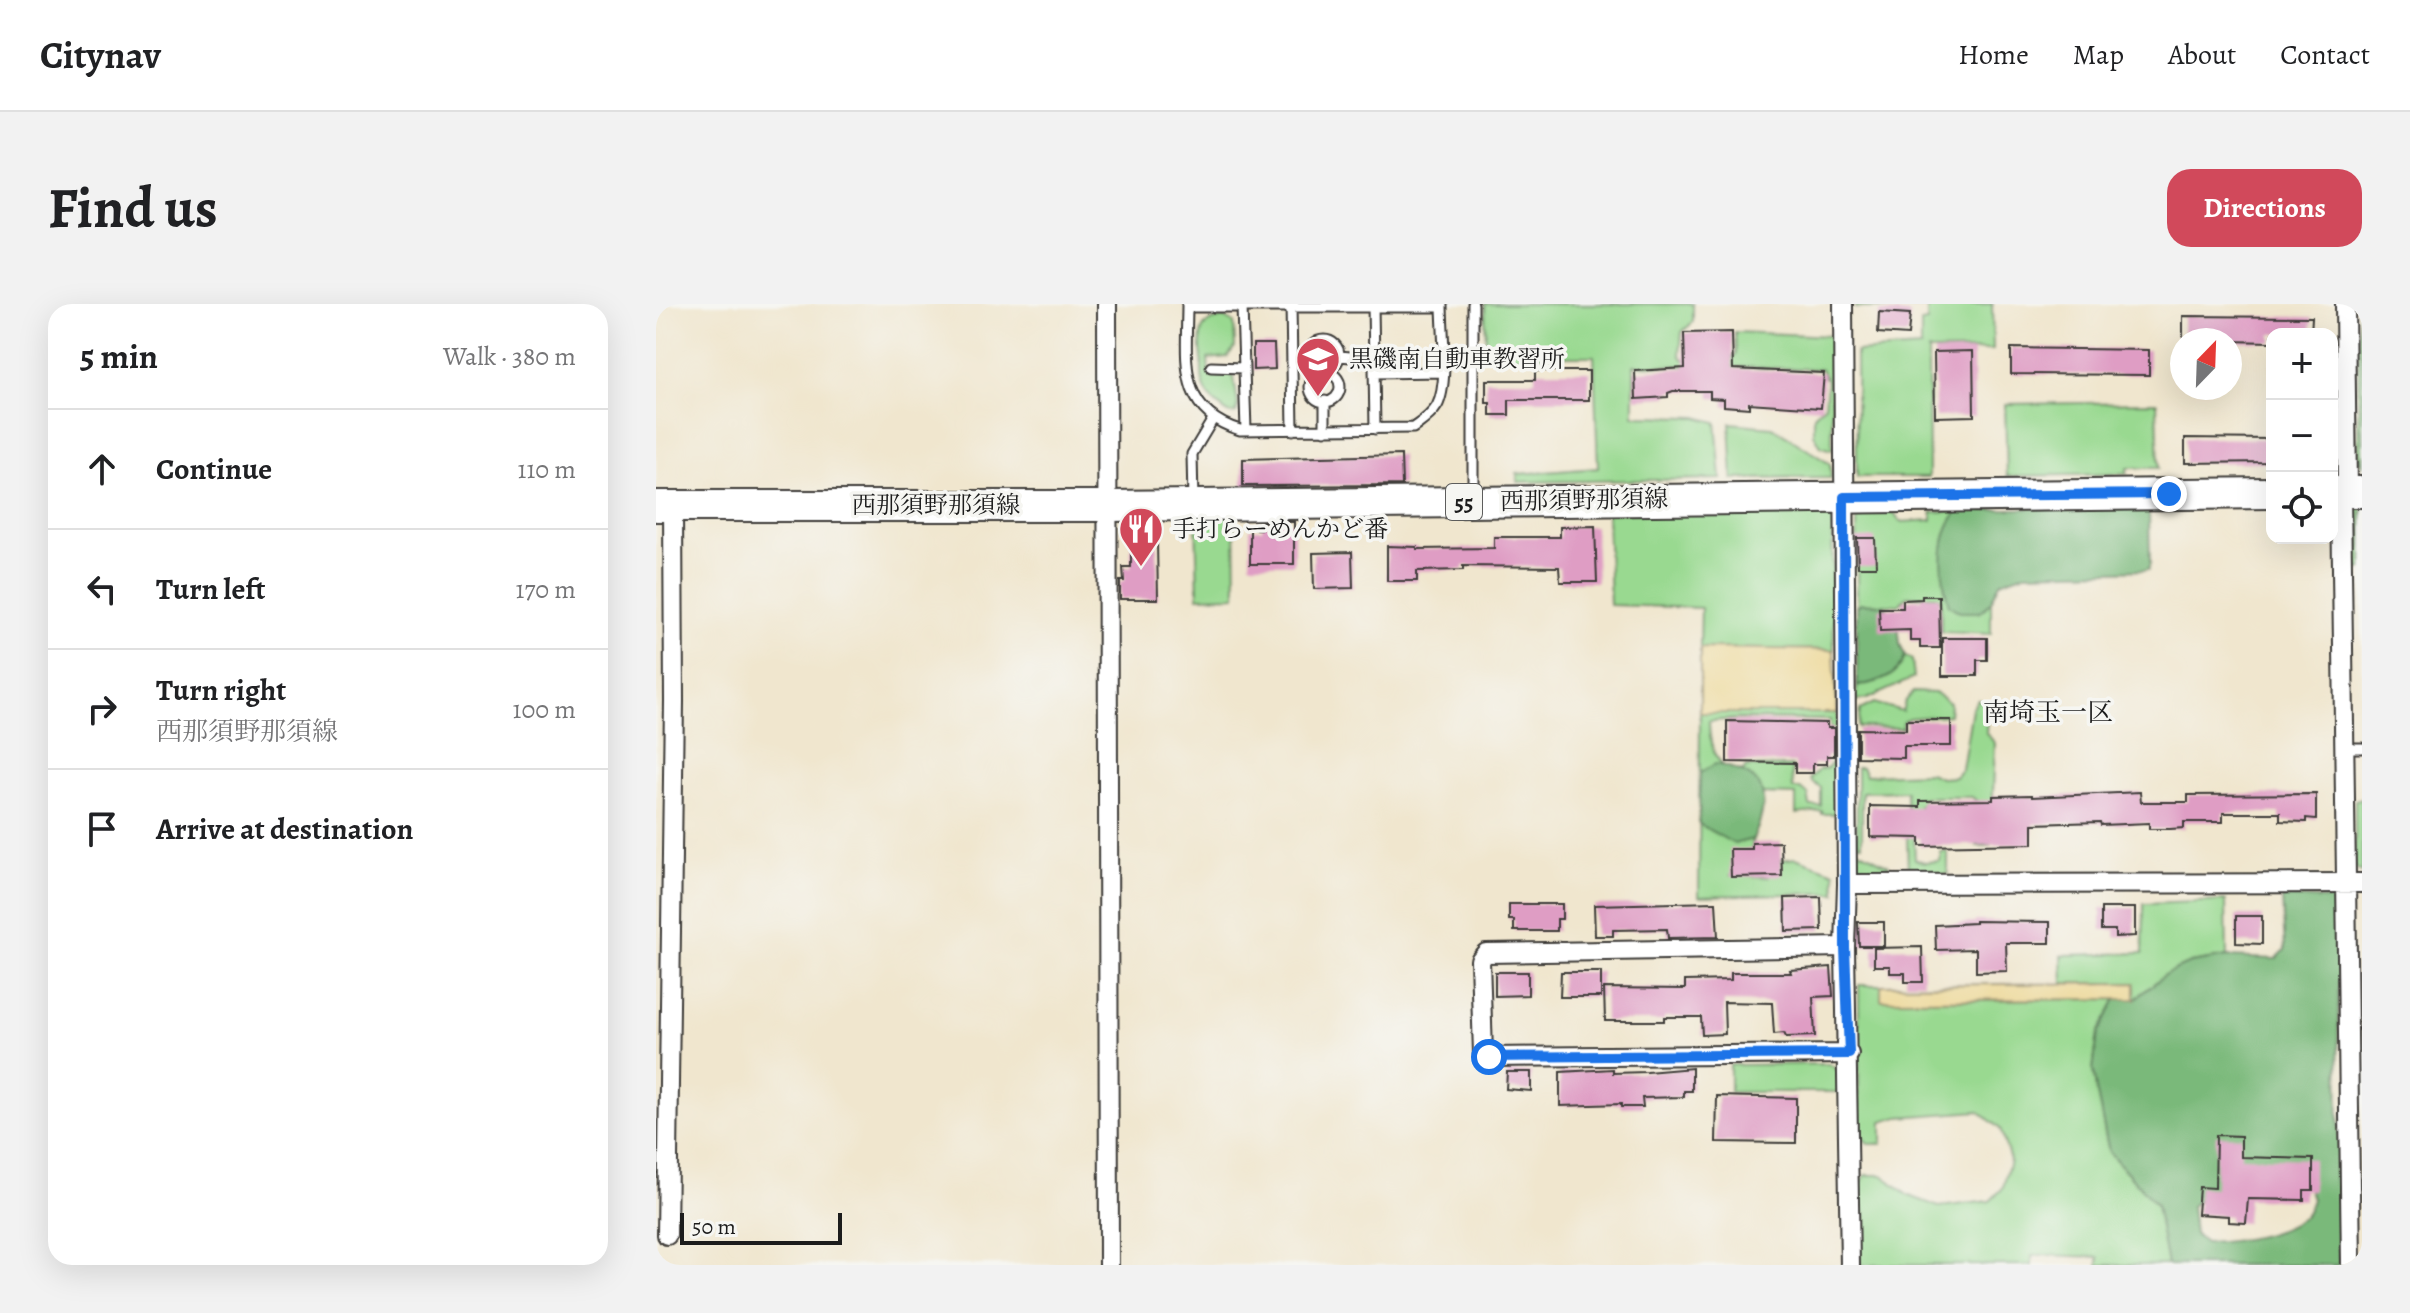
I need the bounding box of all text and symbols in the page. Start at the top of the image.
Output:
text: Citynav [40,29,161,81]
text: Home [1958,36,2029,74]
text: Map [2073,36,2124,74]
text: About [2168,36,2236,74]
text: Contact [2280,36,2370,74]
button: Directions [2167,169,2362,247]
text: Find us [48,170,218,246]
north arrow [2170,328,2242,400]
map controls [2266,328,2338,544]
button: + [2266,328,2338,400]
text: 5 min [80,333,158,380]
school or university icon: 黒磯南自動車教習所 [1294,335,1342,398]
text: Walk · 380 m [443,339,576,374]
place label: 黒磯南自動車教習所 [1349,343,1565,375]
button: − [2266,400,2338,472]
icon: ahead [80,447,124,491]
text: Continue [156,449,272,489]
text: 110 m [518,452,576,487]
button: locate [2266,472,2338,544]
route end [2151,476,2187,512]
street label: 西那須野那須線 [1500,483,1668,517]
road number: 55 [1446,484,1482,520]
street label: 西那須野那須線 [852,489,1020,521]
restaurant icon: 手打らーめんかど番 [1117,505,1165,568]
place label: 手打らーめんかど番 [1172,513,1388,545]
icon: left [80,567,124,611]
text: Turn left [156,569,265,609]
text: 170 m [516,572,576,607]
text: Turn right [156,670,286,710]
icon: right [80,687,124,731]
text: 100 m [513,692,576,727]
district label: 南埼玉一区 [1983,695,2113,730]
text: 西那須野那須線 [156,714,338,749]
icon: arrive [80,807,124,851]
text: Arrive at destination [156,809,413,849]
route start [1471,1039,1507,1075]
scale bar [680,1209,842,1245]
text: 50 m [692,1212,736,1242]

